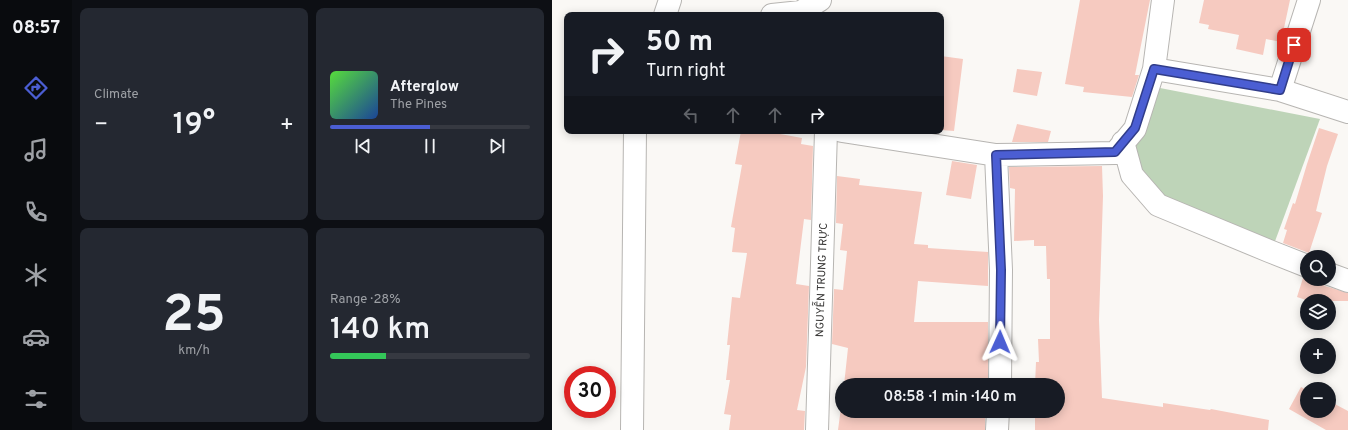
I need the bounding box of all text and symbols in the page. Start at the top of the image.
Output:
text: 08:57 [12,17,60,40]
text: 50 m [646,25,713,61]
icon: right [580,28,632,80]
pin [1277,28,1311,62]
icon: arrive [1283,34,1305,56]
text: Turn right [646,60,726,83]
icon: directions [22,74,50,102]
text: Afterglow [390,78,459,97]
text: Climate [94,87,139,103]
text: The Pines [390,97,447,113]
icon: left [680,104,702,126]
icon: ahead [722,104,744,126]
icon: ahead [764,104,786,126]
icon: right [806,104,828,126]
text: 19° [173,107,215,144]
text: − [94,112,108,139]
text: + [280,112,294,139]
icon: previous [352,135,374,157]
icon: pause [419,135,441,157]
icon: next [486,135,508,157]
icon: music [22,136,50,164]
icon: phone [22,198,50,226]
street label: NGUYỄN TRUNG TRỰC [810,223,831,337]
map controls [1300,250,1336,418]
button: search [1300,250,1336,286]
icon: climate [22,261,50,289]
text: 25 [162,284,226,350]
text: Range · 28% [330,292,401,308]
button: layers [1300,294,1336,330]
text: 140 km [330,312,430,349]
position arrow [979,321,1021,363]
icon: car [22,323,50,351]
button: + [1300,338,1336,374]
text: km/h [178,343,210,359]
speed limit sign: 30 [564,366,616,418]
button: − [1300,382,1336,418]
icon: filters [22,385,50,413]
text: 08:58 · 1 min · 140 m [883,388,1017,407]

